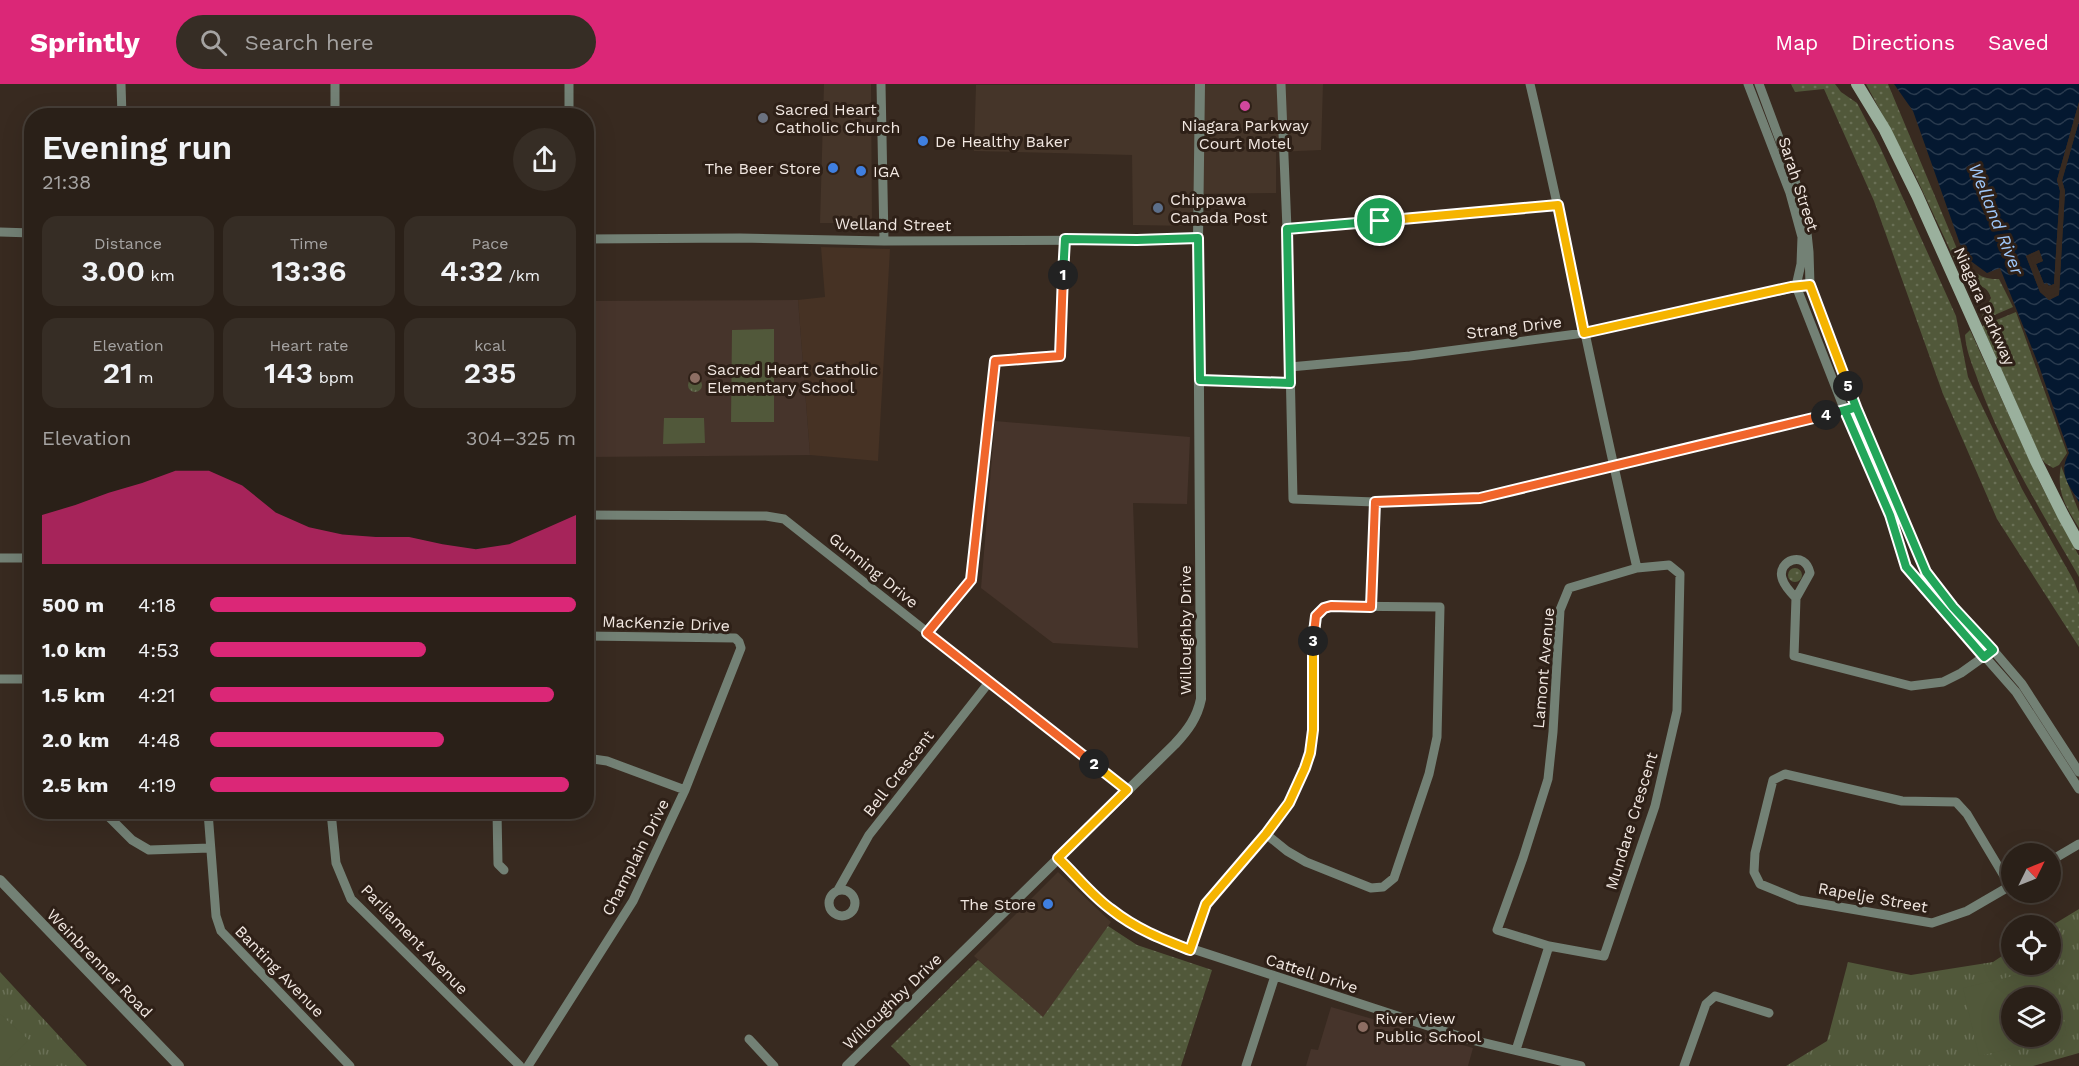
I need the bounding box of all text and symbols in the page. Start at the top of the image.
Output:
search box [176,15,596,69]
text: Sprintly [30,26,140,59]
icon: search [197,26,230,59]
text: Search here [245,30,374,55]
text: Map [1775,30,1818,55]
text: Directions [1851,30,1955,55]
text: Saved [1988,30,2049,55]
marker: Niagara Parkway Court Motel [1238,99,1252,113]
place label: Sacred Heart Catholic Church [775,100,900,137]
marker: Sacred Heart Catholic Church [756,111,770,125]
place label: Niagara Parkway Court Motel [1181,116,1310,153]
text: Evening run [42,128,232,167]
button: share [513,128,576,191]
place label: De Healthy Baker [935,132,1070,151]
marker: De Healthy Baker [916,134,930,148]
street label: Sarah Street [1774,135,1823,234]
place label: The Beer Store [704,159,821,178]
water label: Welland River [1964,160,2029,279]
marker: The Beer Store [826,161,840,175]
place label: IGA [873,162,900,181]
marker: IGA [854,164,868,178]
text: 21:38 [42,170,91,194]
place label: Chippawa Canada Post [1170,190,1268,227]
pin [1354,195,1405,246]
marker: Chippawa Canada Post [1151,201,1165,215]
icon: arrive [1363,204,1396,237]
street label: Welland Street [835,214,952,235]
text: Distance [94,234,162,253]
text: Time [290,234,328,253]
text: Pace [471,234,509,253]
street label: Niagara Parkway [1950,244,2019,369]
text: 3.00 [81,253,145,288]
text: 13:36 [271,253,347,288]
text: 4:32 [440,253,503,288]
pin: 1 [1048,260,1078,290]
text: 1 [1060,265,1066,284]
text: km [145,266,175,285]
text: /km [503,266,540,285]
street label: Strang Drive [1465,312,1563,343]
text: Elevation [92,336,164,355]
text: Heart rate [269,336,349,355]
text: kcal [474,336,506,355]
text: 21 [103,355,133,390]
text: 143 [264,355,313,390]
text: 235 [464,355,516,390]
place label: Sacred Heart Catholic Elementary School [707,360,878,397]
text: m [133,368,153,387]
text: bpm [313,368,354,387]
marker: Sacred Heart Catholic Elementary School [688,371,702,385]
pin: 5 [1833,371,1863,401]
text: 5 [1843,376,1853,395]
pin: 4 [1811,400,1841,430]
text: 4 [1821,405,1831,424]
text: Elevation [42,426,131,450]
text: 304–325 m [466,426,576,450]
street label: Gunning Drive [825,529,922,612]
street label: Willoughby Drive [1176,565,1195,695]
text: 500 m [42,593,104,617]
text: 4:18 [138,593,176,617]
street label: Lamont Avenue [1529,607,1558,729]
street label: MacKenzie Drive [602,612,730,635]
pin: 3 [1298,626,1328,656]
text: 3 [1308,631,1318,650]
text: 1.0 km [42,638,106,662]
text: 4:53 [138,638,179,662]
text: 1.5 km [42,683,105,707]
text: 4:21 [138,683,176,707]
street label: Bell Crescent [859,726,938,820]
text: 2.0 km [42,728,109,752]
text: 4:48 [138,728,181,752]
pin: 2 [1079,749,1109,779]
street label: Mundare Crescent [1601,750,1662,892]
text: 2 [1089,754,1099,773]
text: 2.5 km [42,773,108,797]
text: 4:19 [138,773,176,797]
street label: Champlain Drive [598,796,673,919]
north arrow [2001,843,2061,903]
map controls [2001,843,2061,1047]
street label: Rapelje Street [1817,879,1929,917]
street label: Parliament Avenue [357,880,472,998]
place label: The Store [960,895,1036,914]
marker: The Store [1041,897,1055,911]
street label: Weinbrenner Road [43,905,156,1022]
button: locate [2001,915,2061,975]
street label: Banting Avenue [231,922,328,1021]
street label: Willoughby Drive [839,949,946,1053]
street label: Cattell Drive [1263,950,1360,997]
button: layers [2001,987,2061,1047]
place label: River View Public School [1375,1009,1482,1046]
marker: River View Public School [1356,1020,1370,1034]

